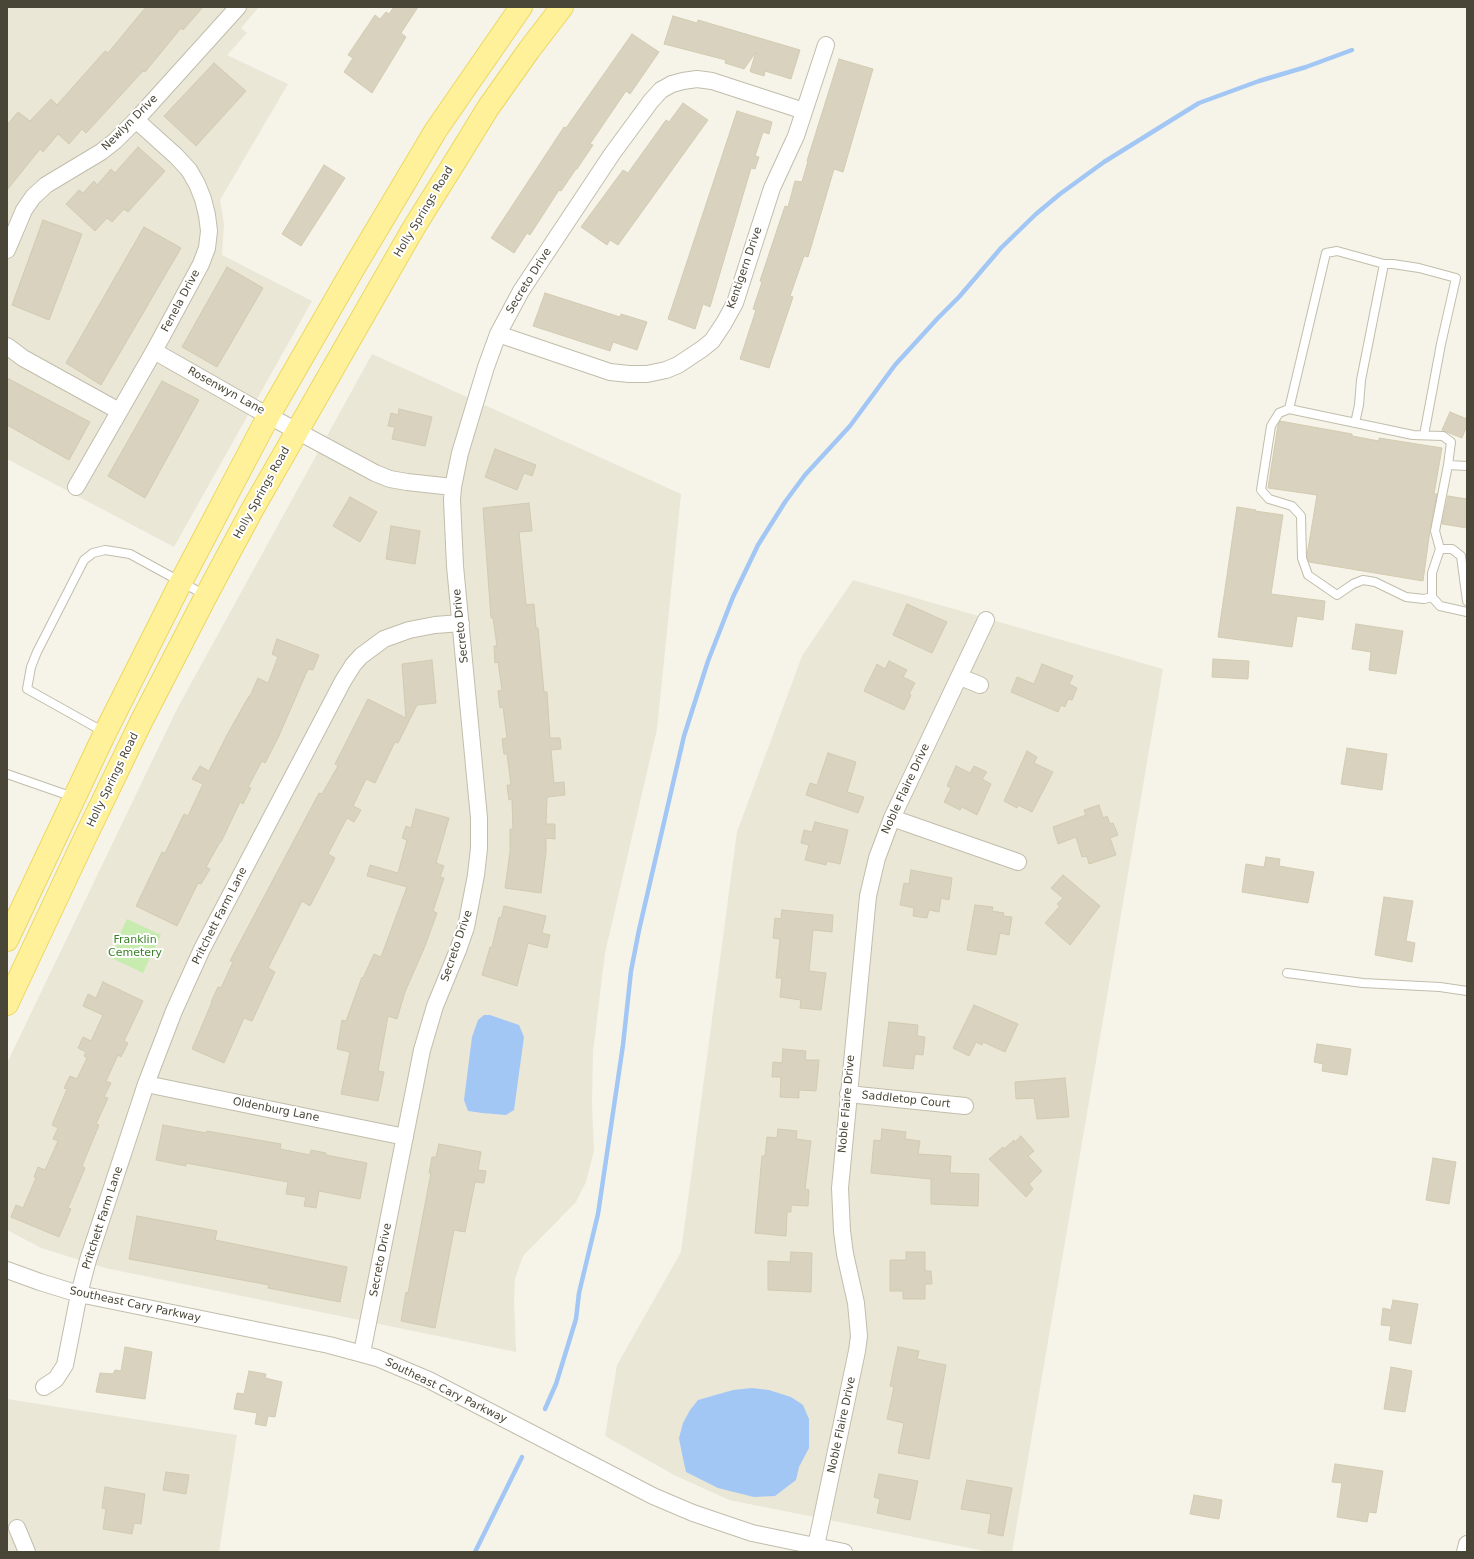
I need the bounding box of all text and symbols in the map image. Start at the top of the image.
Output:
street label: Newlyn Drive [99,92,161,154]
street label: Holly Springs Road [392,164,456,260]
street label: Kentigern Drive [725,225,765,311]
street label: Secreto Drive [504,246,554,316]
street label: Fenela Drive [159,268,203,334]
street label: Rosenwyn Lane [185,364,267,418]
street label: Holly Springs Road [231,445,293,541]
street label: Secreto Drive [451,588,471,664]
street label: Holly Springs Road [84,731,142,829]
street label: Noble Flaire Drive [879,742,933,836]
street label: Pritchett Farm Lane [190,865,250,967]
street label: Secreto Drive [439,909,475,983]
park label: Franklin Cemetery [108,933,162,959]
street label: Noble Flaire Drive [836,1054,858,1154]
street label: Saddletop Court [861,1089,951,1111]
street label: Oldenburg Lane [232,1095,320,1125]
street label: Pritchett Farm Lane [80,1165,126,1271]
street label: Secreto Drive [367,1222,395,1298]
street label: Southeast Cary Parkway [68,1285,202,1325]
street label: Southeast Cary Parkway [383,1356,509,1426]
street label: Noble Flaire Drive [825,1376,859,1474]

